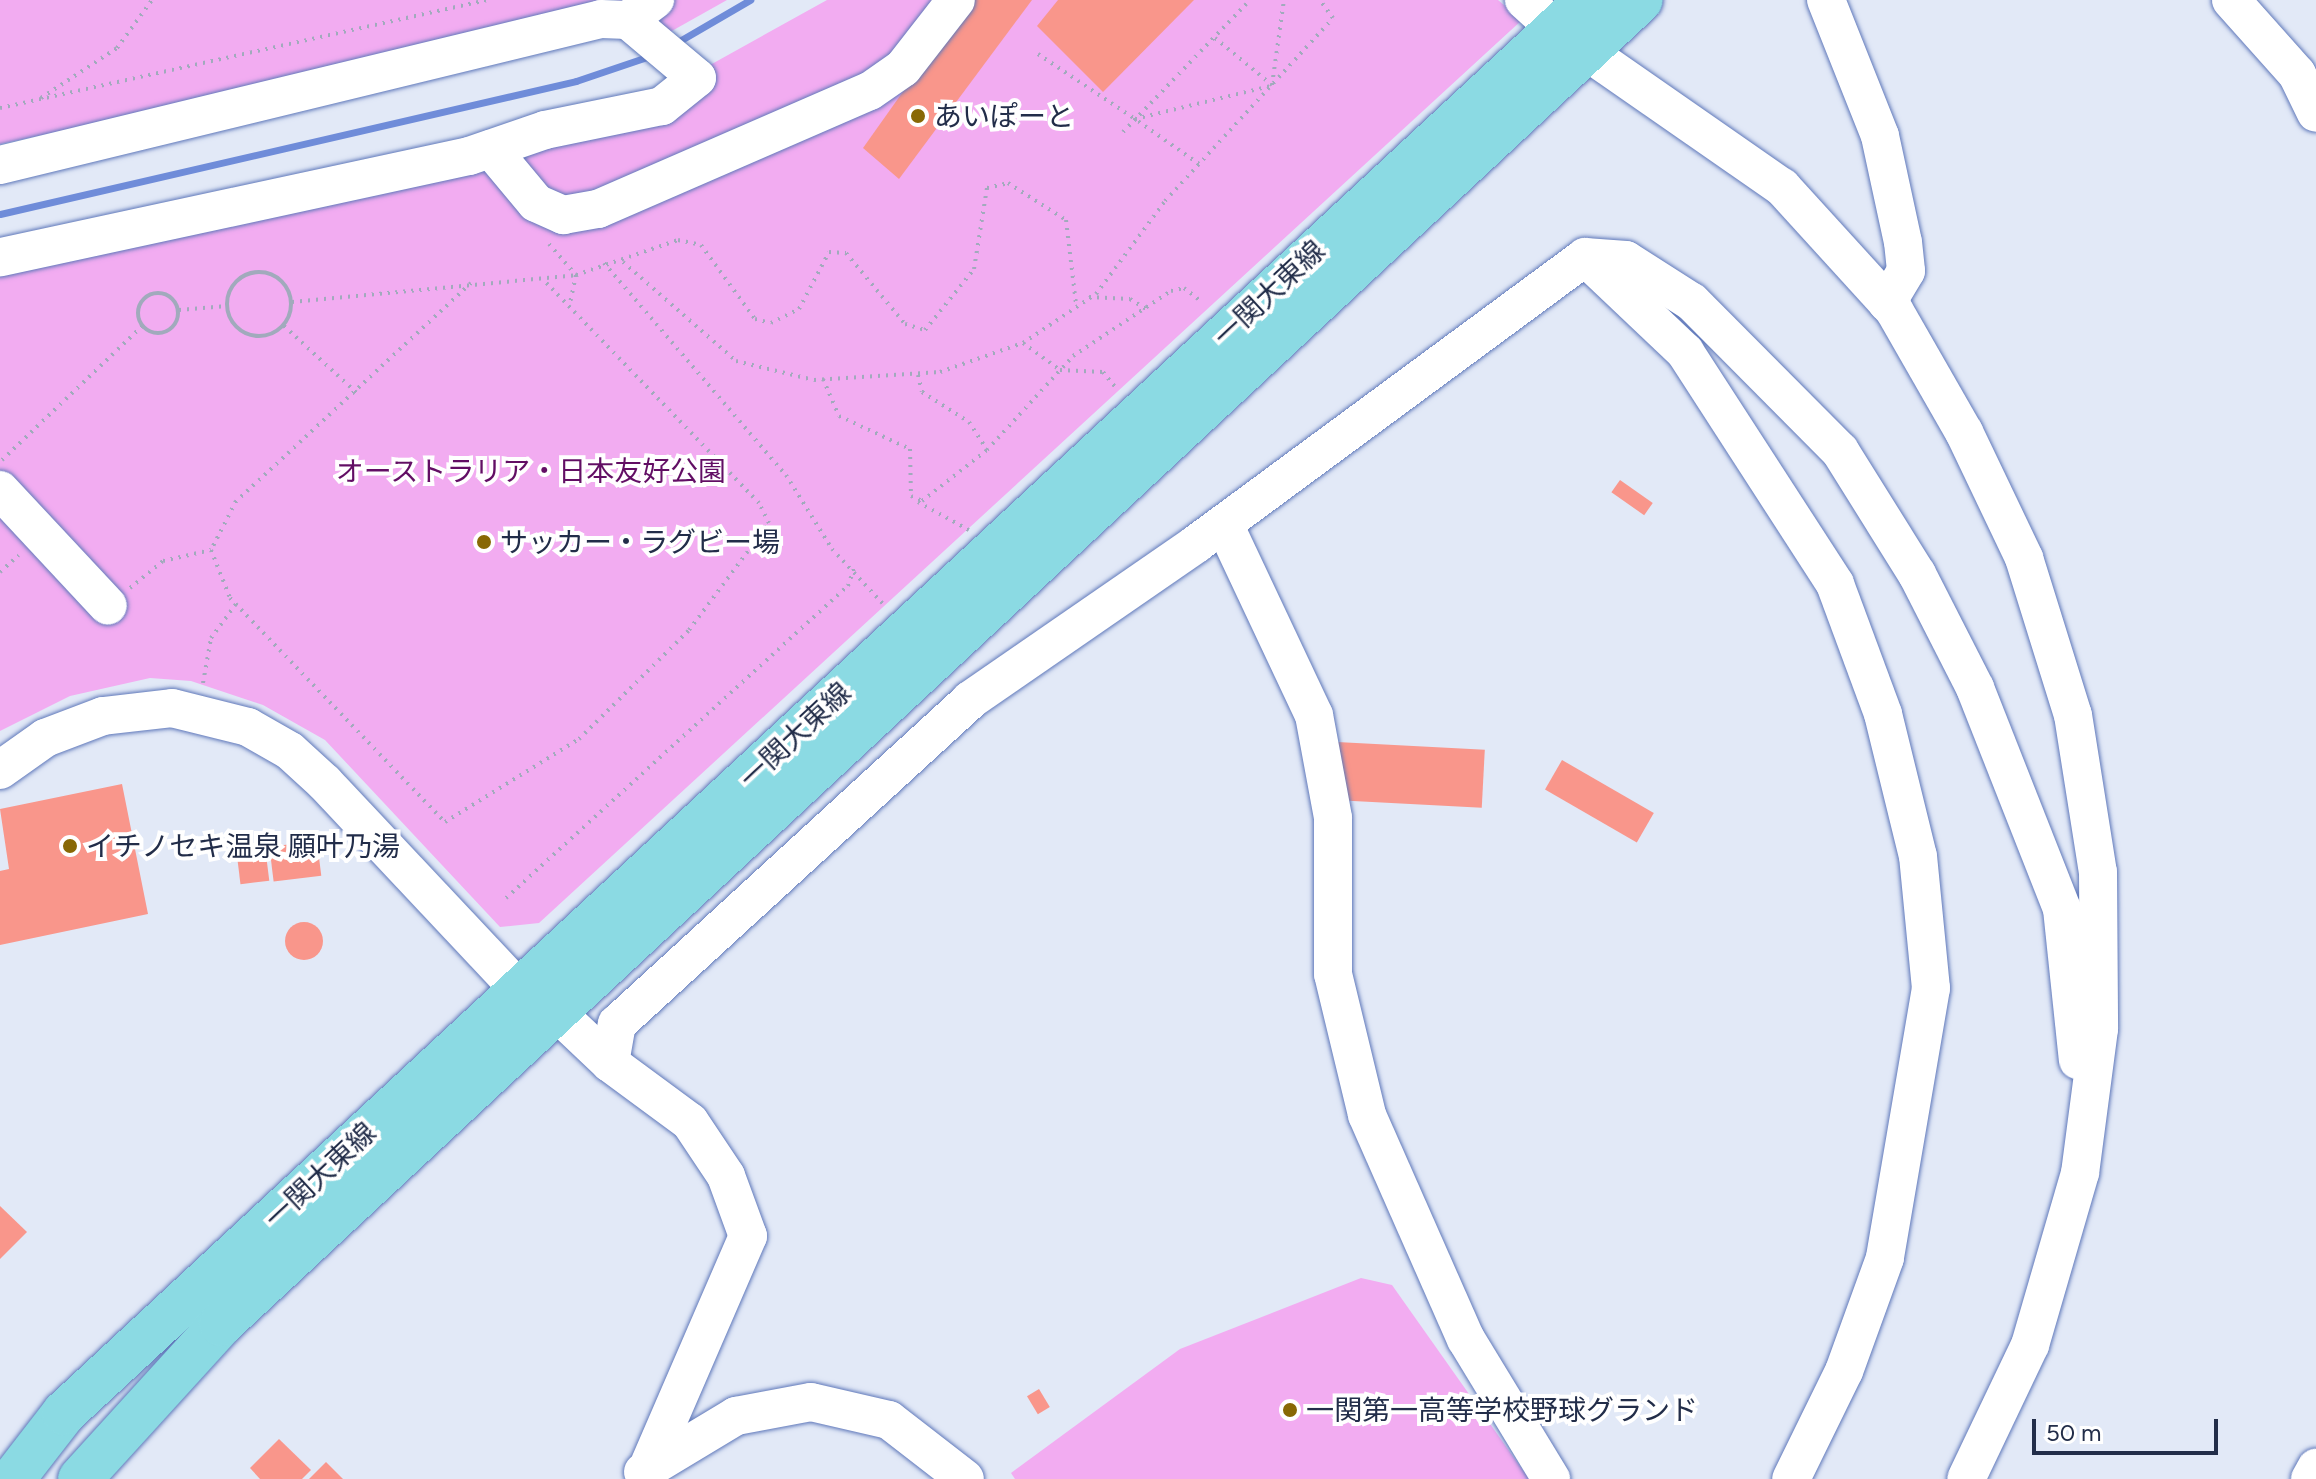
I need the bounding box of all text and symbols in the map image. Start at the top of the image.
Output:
place label: あいぽーと [934,99,1074,133]
marker: あいぽーと [909,107,927,125]
street label: 一関大東線 [1206,233,1332,353]
park label: オーストラリア・日本友好公園 [335,454,727,488]
place label: サッカー・ラグビー場 [500,525,780,559]
marker: サッカー・ラグビー場 [475,533,493,551]
street label: 一関大東線 [732,675,858,795]
place label: イチノセキ温泉 願叶乃湯 [86,829,401,863]
marker: イチノセキ温泉 願叶乃湯 [61,837,79,855]
street label: 一関大東線 [257,1115,383,1235]
place label: 一関第一高等学校野球グランド [1306,1393,1698,1427]
marker: 一関第一高等学校野球グランド [1281,1401,1299,1419]
scale bar [2036,1403,2222,1453]
text: 50 m [2046,1418,2102,1447]

